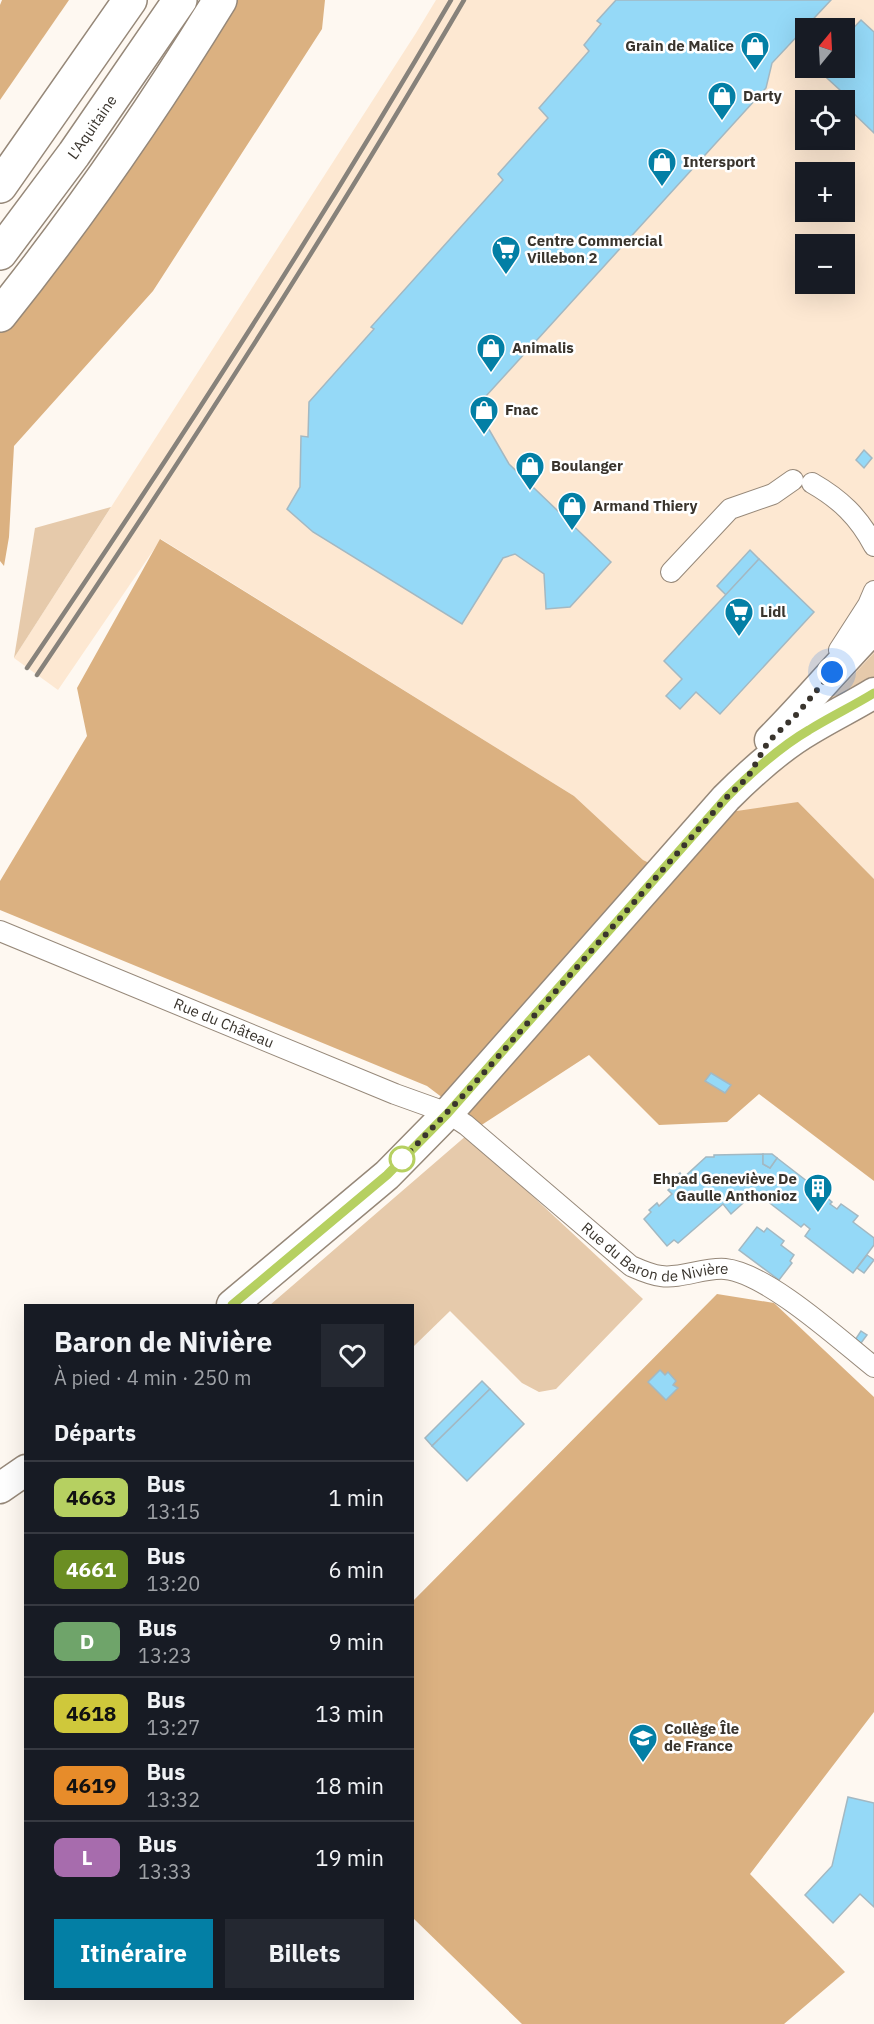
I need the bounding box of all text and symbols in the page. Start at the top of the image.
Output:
north arrow [795,18,855,78]
map controls [795,18,855,294]
shop icon: Grain de Malice [739,30,771,72]
place label: Grain de Malice [625,36,734,55]
shop icon: Darty [706,80,738,122]
place label: Darty [743,86,782,105]
button: locate [795,90,855,150]
street label: L'Aquitaine [63,91,121,163]
shop icon: Intersport [646,146,678,188]
place label: Intersport [683,152,756,171]
button: + [795,162,855,222]
place label: Centre Commercial Villebon 2 [527,231,663,267]
supermarket icon: Centre Commercial Villebon 2 [490,234,522,276]
button: − [795,234,855,294]
shop icon: Animalis [475,332,507,374]
place label: Animalis [512,338,574,357]
shop icon: Fnac [468,394,500,436]
place label: Fnac [505,400,539,419]
shop icon: Boulanger [514,450,546,492]
place label: Boulanger [551,456,623,475]
shop icon: Armand Thiery [556,490,588,532]
place label: Armand Thiery [593,496,697,515]
supermarket icon: Lidl [723,596,755,638]
place label: Lidl [760,602,786,621]
your location [817,657,847,687]
street label: Rue du Château [171,994,277,1052]
unlabelled marker [389,1146,415,1172]
place label: Ehpad Geneviève De Gaulle Anthonioz [653,1169,797,1205]
building icon: Ehpad Geneviève De Gaulle Anthonioz [802,1172,834,1214]
street label: Rue du Baron de Nivière [578,1218,729,1286]
text: Baron de Nivière [54,1323,272,1360]
button: heart [321,1324,384,1387]
text: À pied · 4 min · 250 m [54,1364,251,1391]
text: Départs [54,1418,136,1447]
text: Bus [146,1469,185,1498]
text: 4663 [66,1483,116,1511]
text: 1 min [328,1483,384,1512]
text: 13:15 [146,1498,200,1525]
text: Bus [146,1541,185,1570]
text: 4661 [66,1555,116,1583]
text: 6 min [328,1555,384,1584]
text: 13:20 [146,1570,200,1597]
text: Bus [138,1613,177,1642]
text: D [80,1627,94,1655]
text: 9 min [328,1627,384,1656]
text: 13:23 [138,1642,192,1669]
text: Bus [146,1685,185,1714]
text: 4618 [66,1699,116,1727]
text: 13 min [315,1699,384,1728]
text: 13:27 [146,1714,200,1741]
place label: Collège Île de France [664,1719,739,1755]
school or university icon: Collège Île de France [627,1722,659,1764]
text: Bus [146,1757,185,1786]
text: 4619 [66,1771,116,1799]
text: 18 min [315,1771,384,1800]
text: 13:32 [146,1786,200,1813]
text: Bus [138,1829,177,1858]
text: L [81,1843,93,1871]
text: 19 min [315,1843,384,1872]
text: 13:33 [138,1858,192,1885]
button: Itinéraire [54,1919,213,1988]
button: Billets [225,1919,384,1988]

